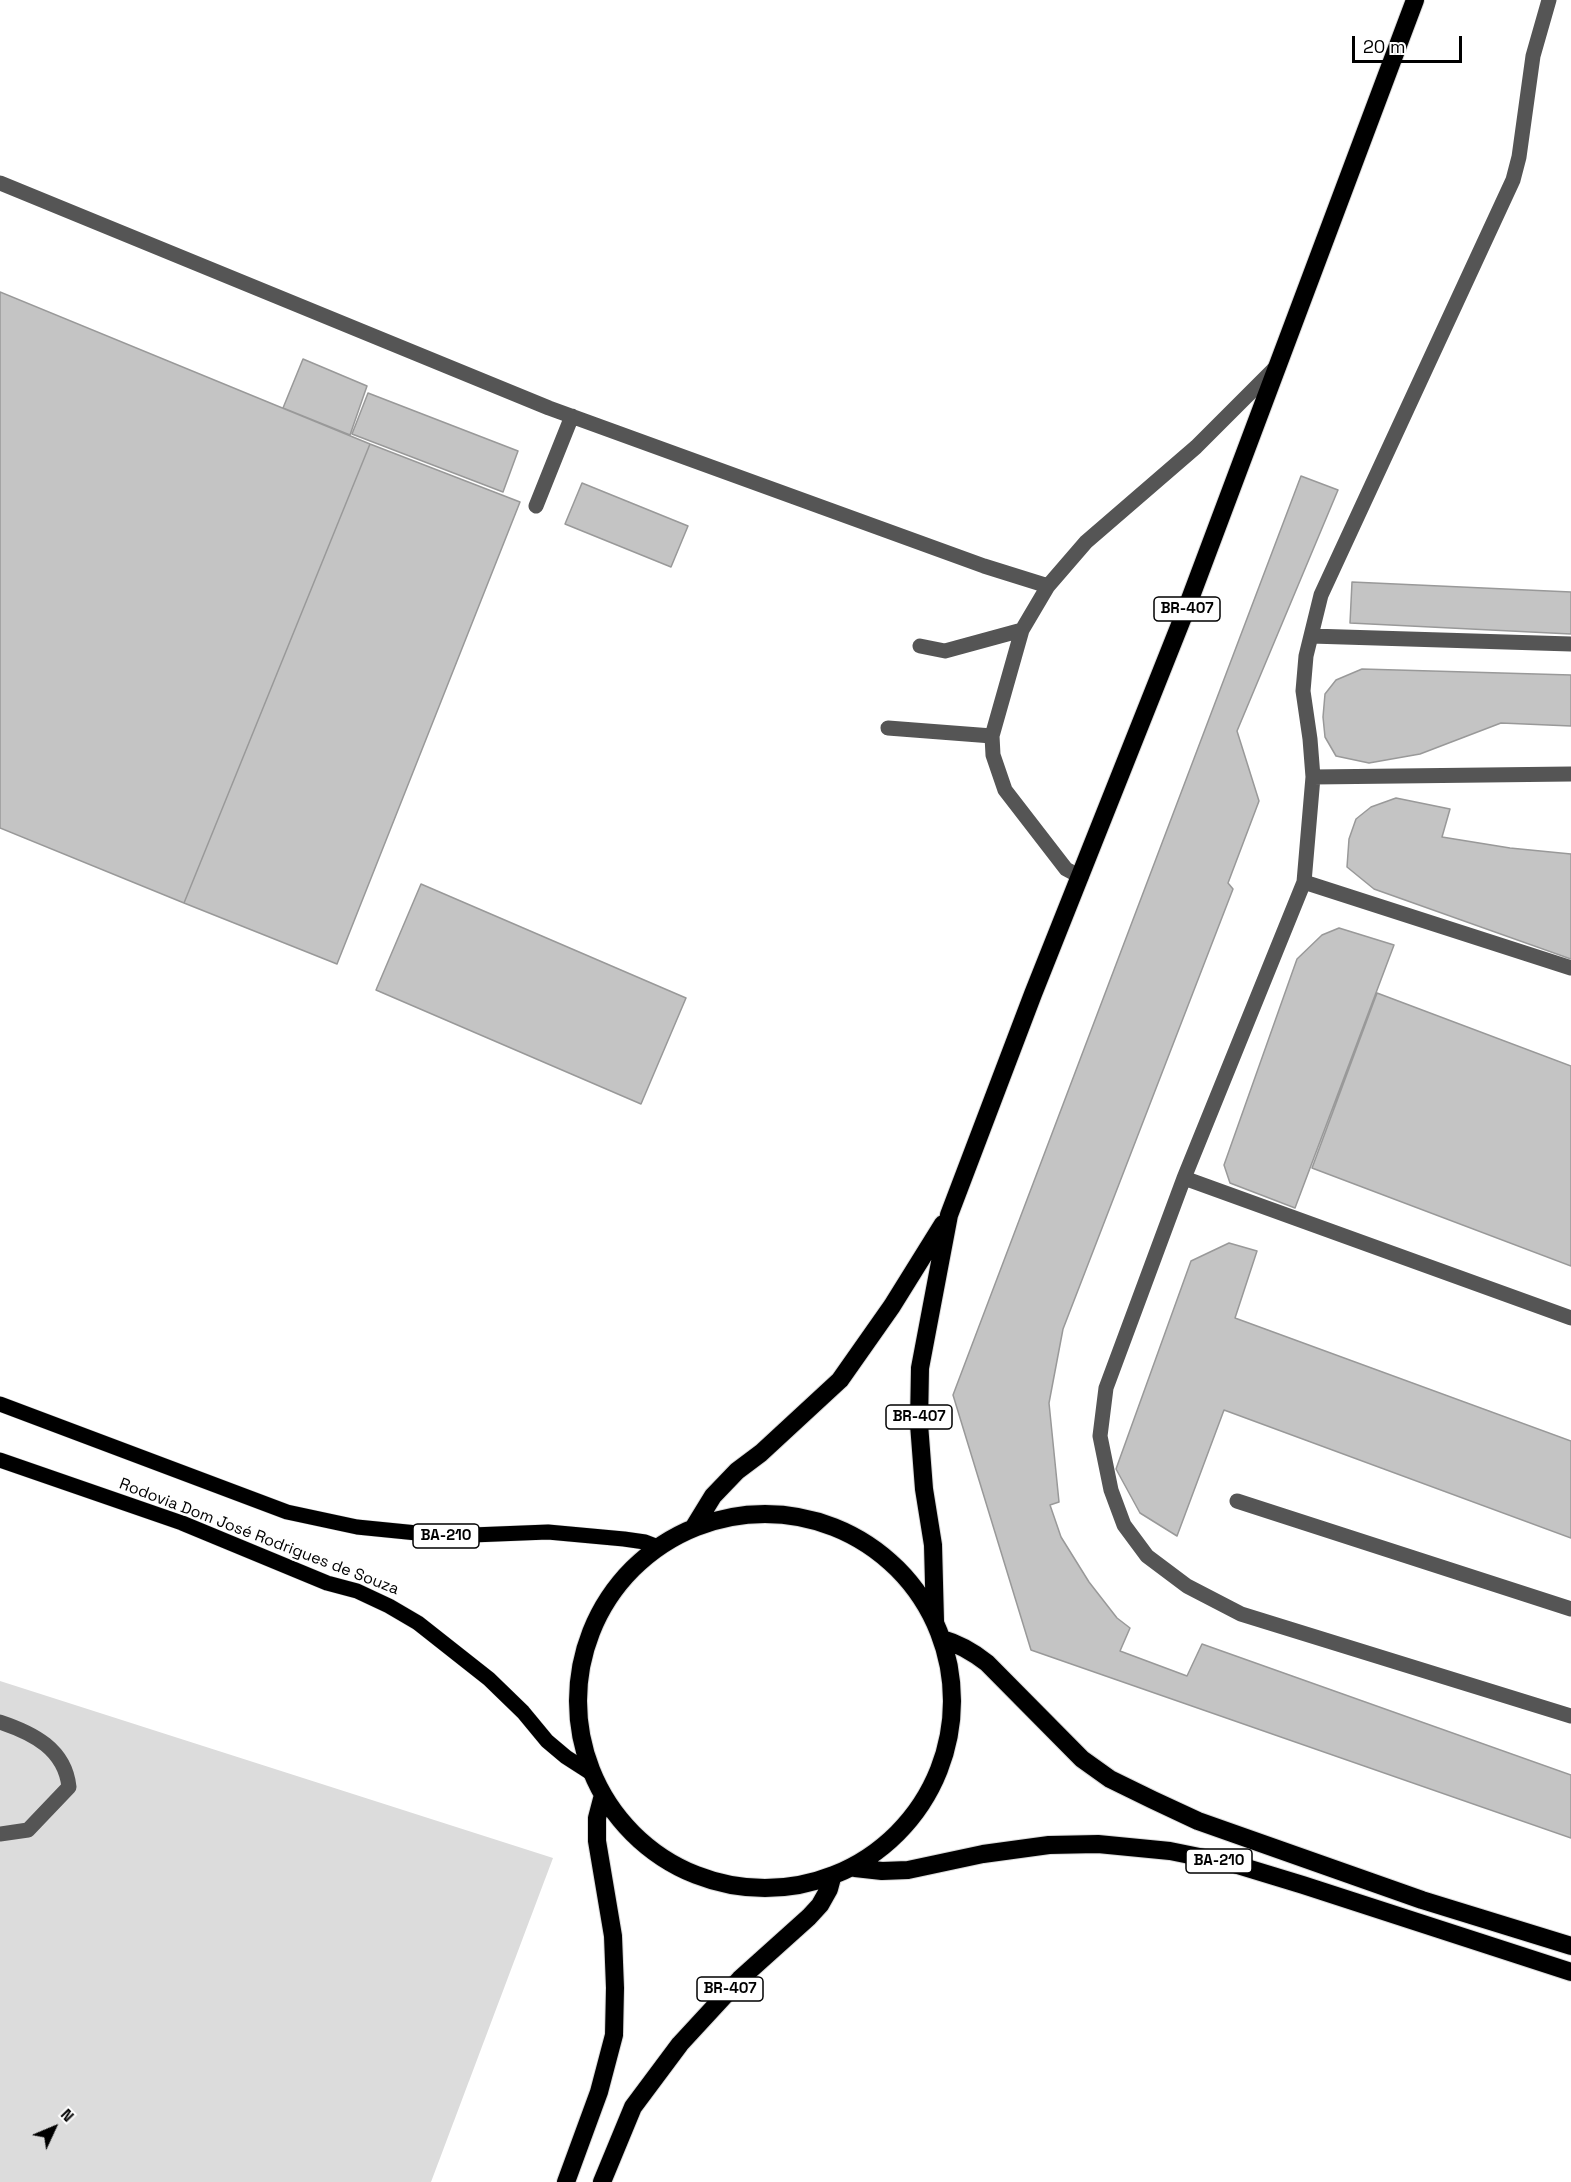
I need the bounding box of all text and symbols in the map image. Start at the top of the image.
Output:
scale bar [1355,24,1464,62]
text: 20 m [1363,35,1406,58]
road number: BR-407 [1154,597,1220,621]
road number: BR-407 [886,1405,952,1429]
street label: Rodovia Dom José Rodrigues de Souza [116,1475,402,1599]
road number: BA-210 [413,1524,479,1548]
road number: BA-210 [1186,1849,1252,1873]
road number: BR-407 [697,1977,763,2001]
north arrow [24,2098,84,2158]
text: N [56,2104,79,2126]

